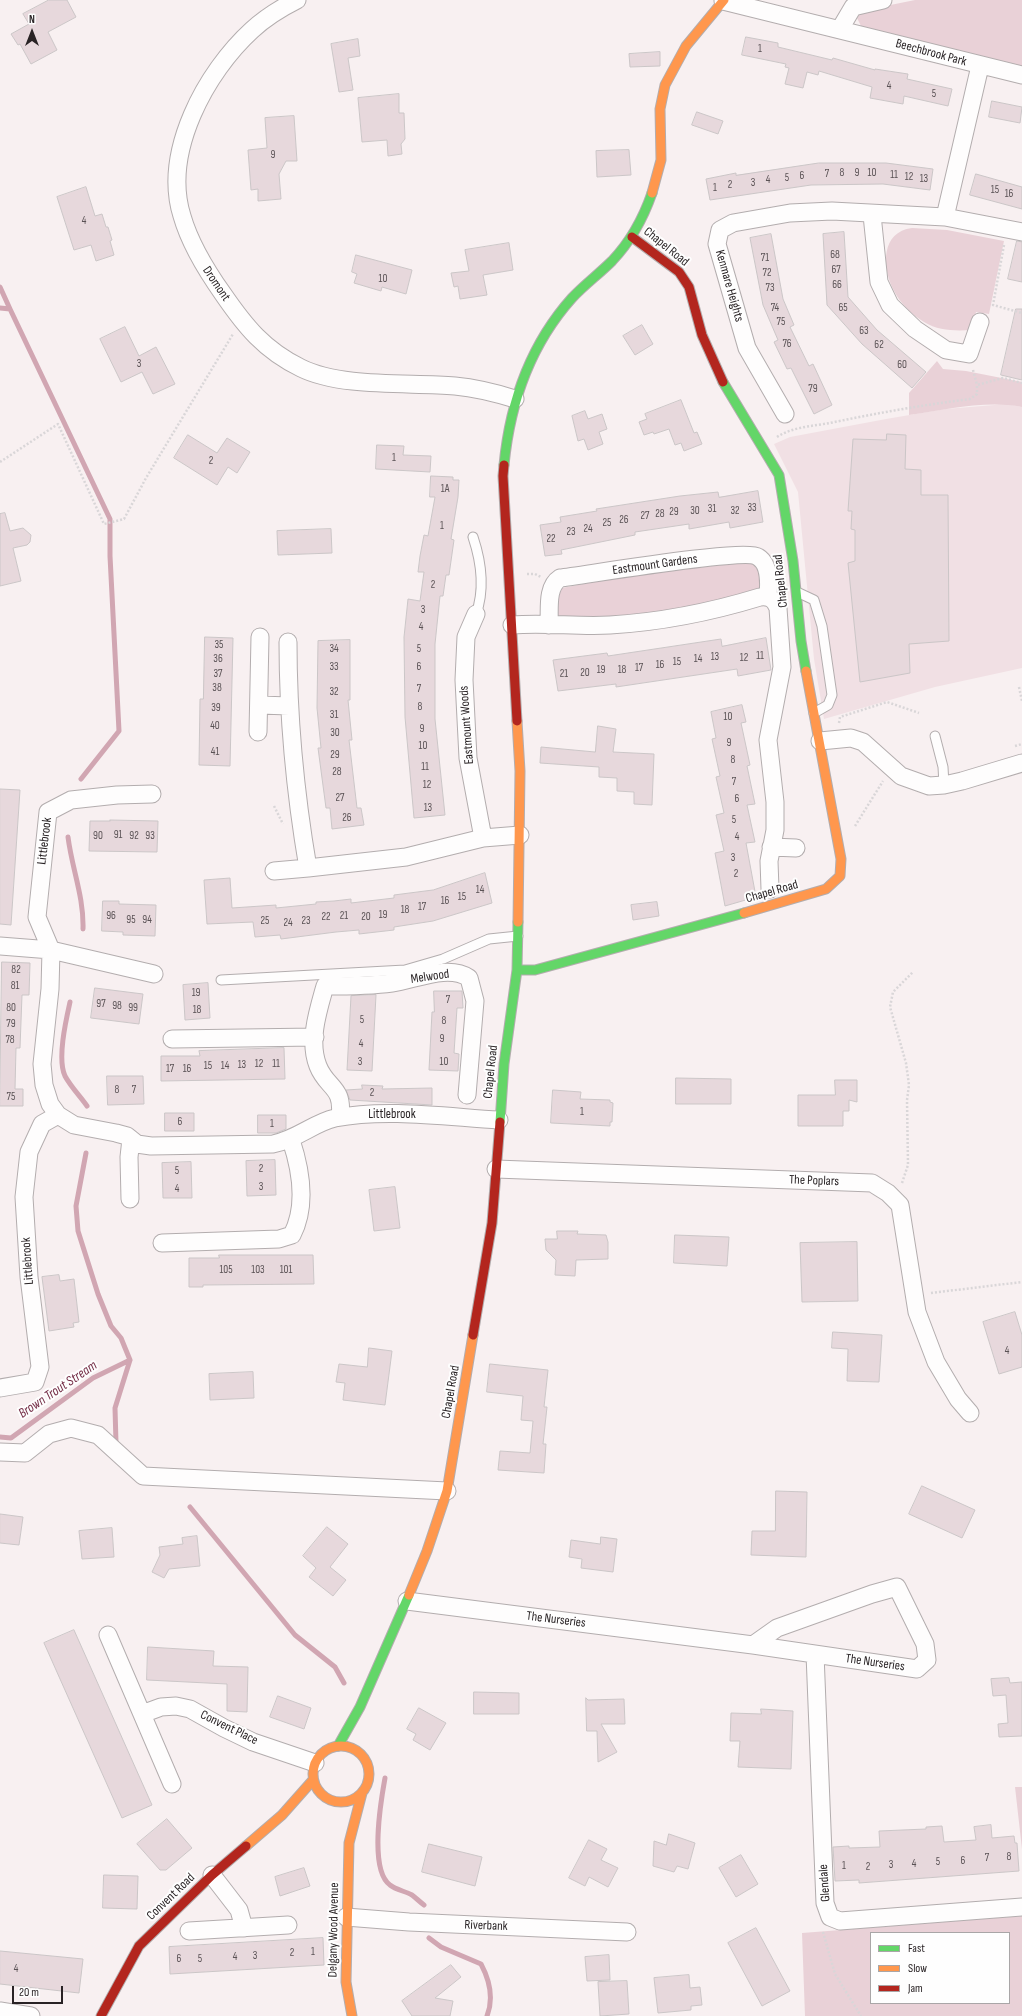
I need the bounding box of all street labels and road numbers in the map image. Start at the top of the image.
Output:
street label: Beechbrook Park [894,36,968,70]
street label: Chapel Road [640,224,692,270]
street label: Kenmare Heights [711,248,747,324]
street label: Dromont [199,264,233,304]
street label: Eastmount Gardens [612,551,698,579]
street label: Chapel Road [770,554,792,608]
street label: Eastmount Woods [456,685,478,765]
street label: Littlebrook [34,816,56,866]
street label: Chapel Road [744,877,800,907]
street label: Melwood [410,967,450,987]
street label: Chapel Road [480,1045,502,1099]
street label: Littlebrook [368,1107,416,1123]
street label: The Poplars [789,1172,839,1190]
street label: Littlebrook [19,1237,37,1285]
street label: Chapel Road [439,1364,463,1420]
street label: The Nurseries [525,1609,587,1631]
street label: The Nurseries [844,1651,906,1675]
street label: Convent Place [198,1707,260,1749]
street label: Glendale [816,1864,834,1902]
street label: Convent Road [144,1870,198,1924]
street label: Delgany Wood Avenue [325,1882,343,1978]
street label: Riverbank [464,1917,508,1935]

